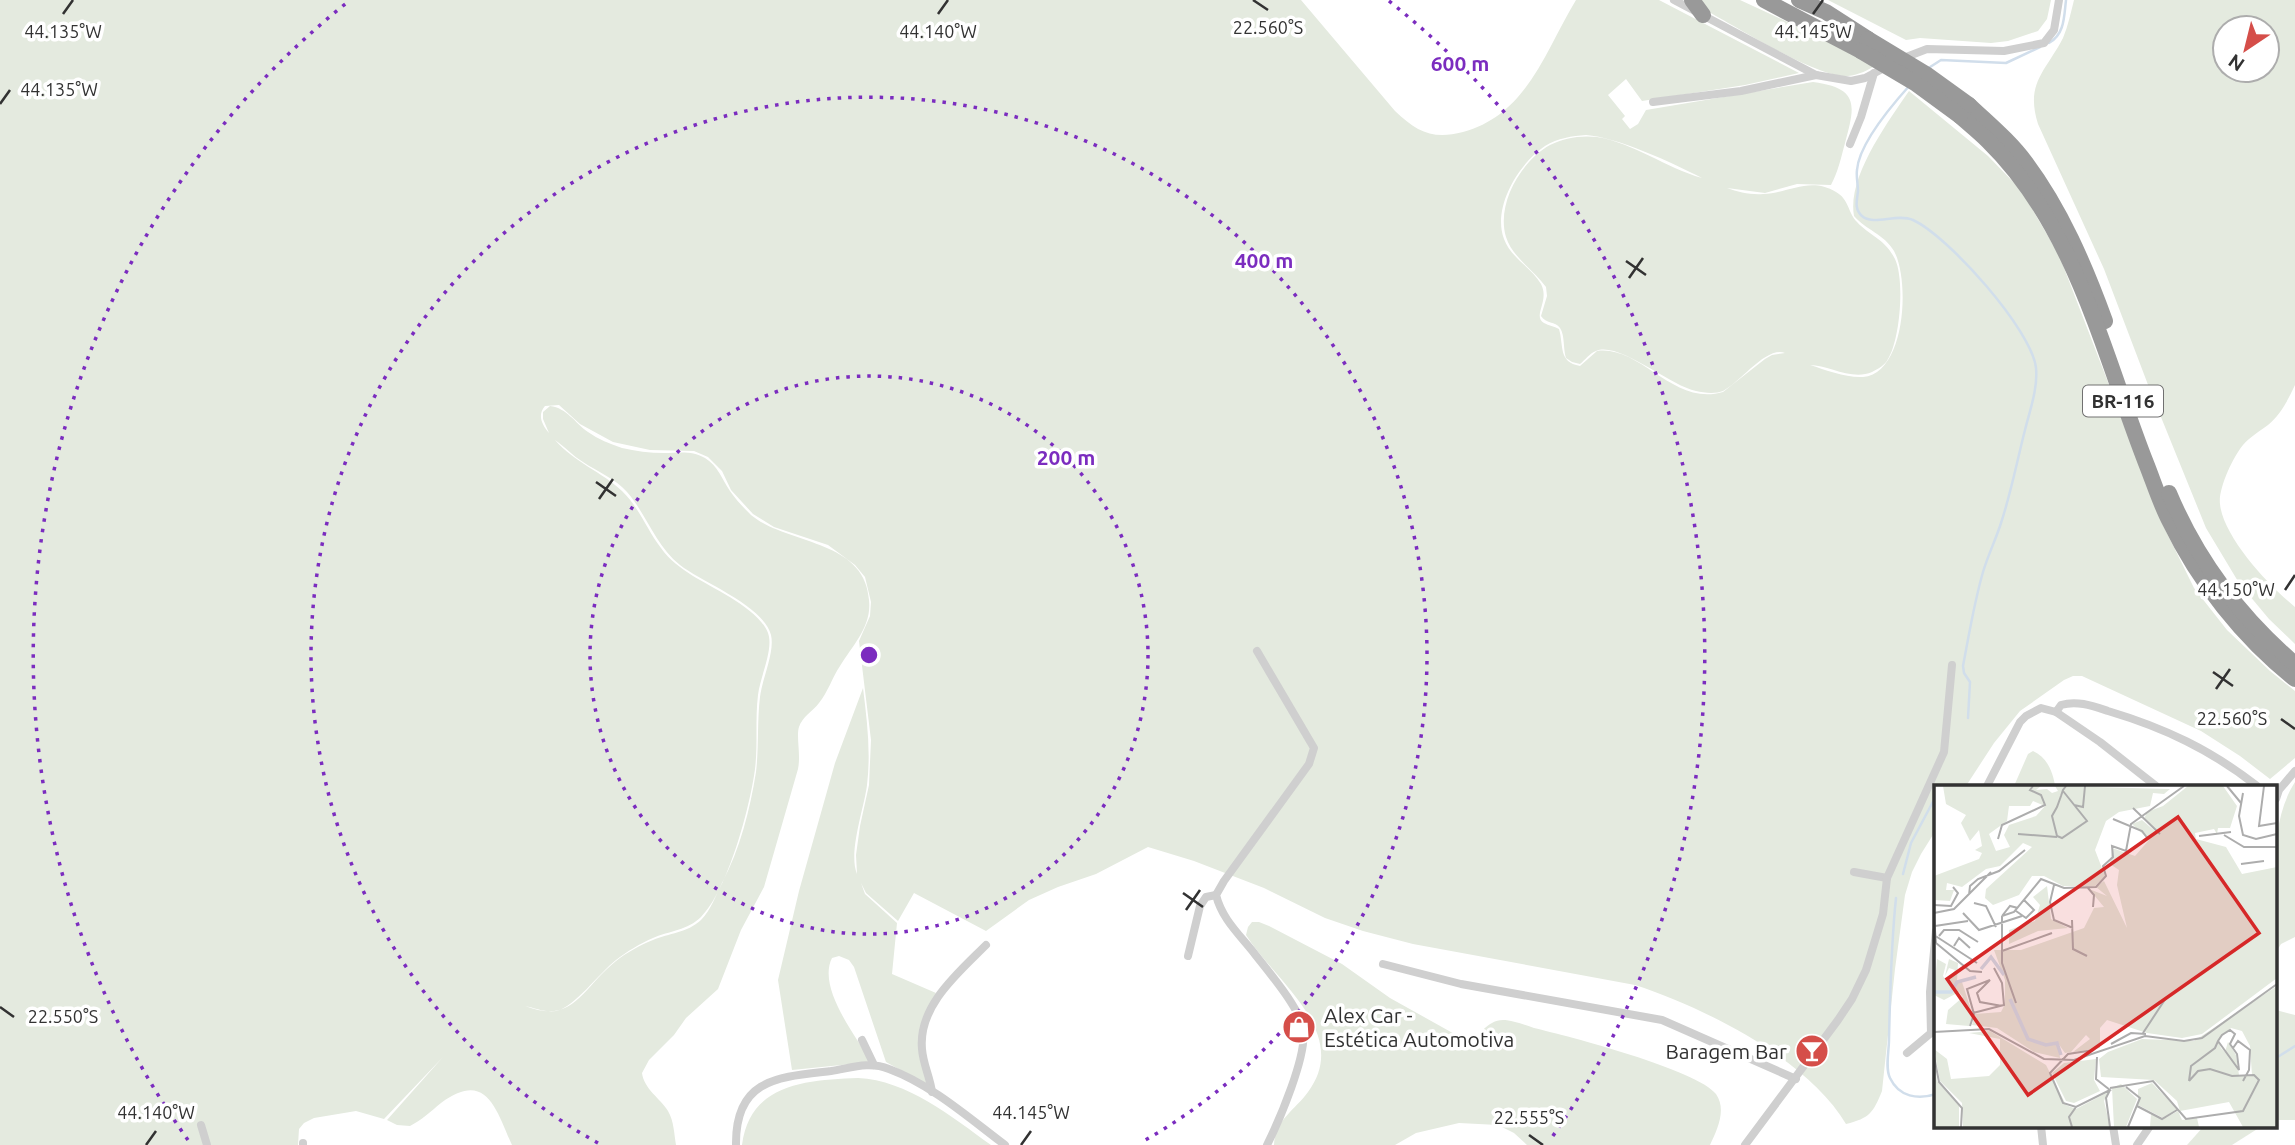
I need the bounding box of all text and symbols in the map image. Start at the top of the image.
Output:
north arrow [2211,14,2281,84]
text: 22.560°S [1233,17,1303,37]
text: 44.135°W [24,21,102,41]
text: 44.140°W [899,21,977,41]
text: 44.145°W [1774,21,1852,41]
text: N [2224,50,2248,76]
text: 600 m [1431,51,1489,75]
text: 44.135°W [20,79,98,99]
text: 400 m [1235,248,1293,272]
road number: BR-116 [2083,386,2163,416]
text: 200 m [1037,445,1095,469]
text: 44.150°W [2197,579,2275,599]
centre of rings [857,643,881,667]
text: 22.560°S [2197,708,2267,728]
inset map [1934,785,2278,1128]
place label: Alex Car - Estética Automotiva [1324,1003,1514,1051]
text: 22.550°S [28,1006,98,1026]
shop icon: Alex Car - Estética Automotiva [1280,1008,1318,1046]
bar icon: Baragem Bar [1793,1032,1831,1070]
place label: Baragem Bar [1665,1039,1787,1063]
text: 44.140°W [117,1102,195,1122]
text: 44.145°W [992,1102,1070,1122]
text: 22.555°S [1494,1107,1564,1127]

